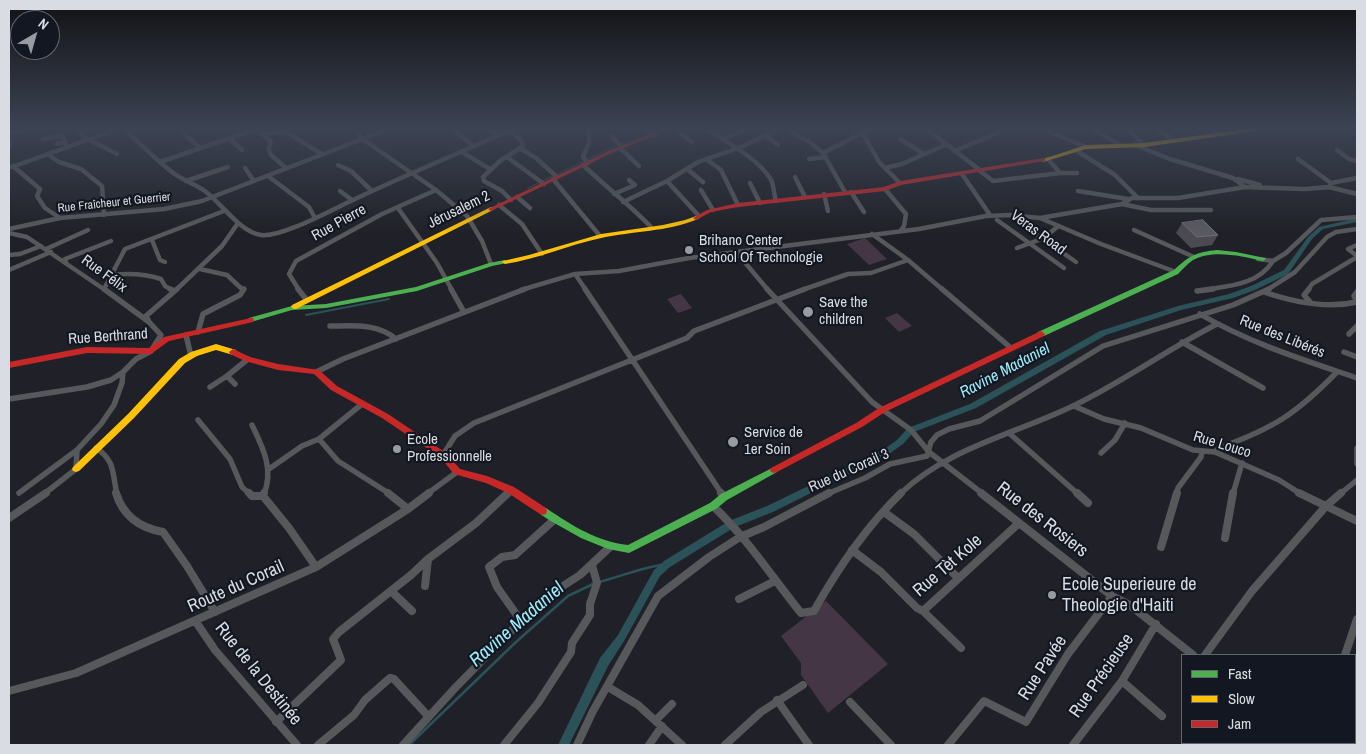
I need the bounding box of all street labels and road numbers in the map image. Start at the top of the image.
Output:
street label: Jérusalem 2 [425,187,493,233]
street label: Rue Fraîcheur et Guerrier [57,190,171,216]
street label: Rue Pierre [309,201,369,245]
street label: Veras Road [1007,207,1069,259]
street label: Rue Félix [78,251,130,297]
street label: Rue des Libérés [1237,312,1327,362]
street label: Rue Berthrand [67,325,149,349]
street label: Rue Louco [1191,428,1253,462]
street label: Rue du Corail 3 [806,445,892,497]
street label: Rue des Rosiers [992,478,1092,562]
street label: Rue Tèt Kole [909,530,987,602]
street label: Route du Corail [184,556,288,618]
street label: Rue de la Destinée [210,618,306,730]
street label: Rue Précieuse [1065,630,1139,722]
street label: Rue Pavée [1014,631,1072,705]

